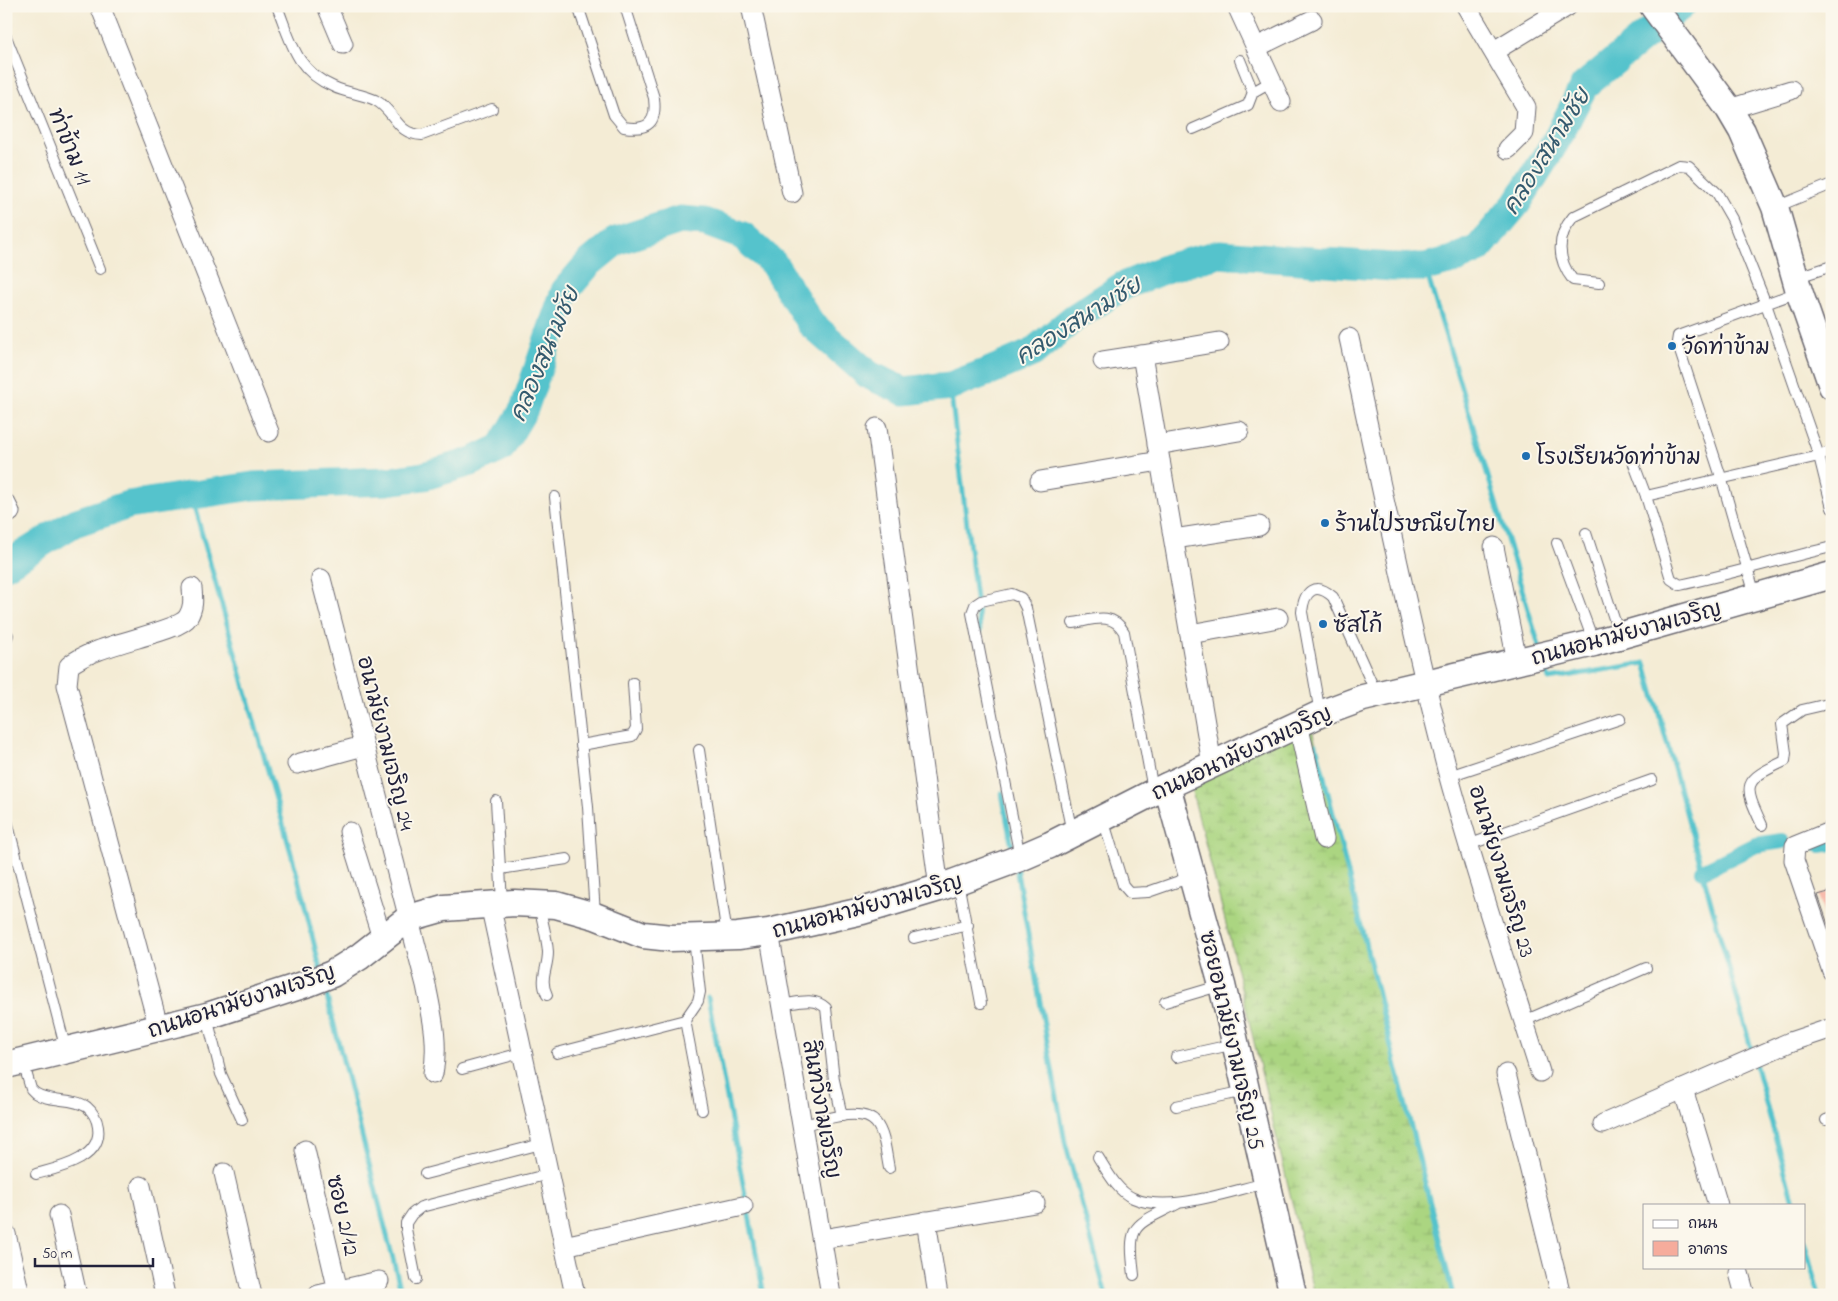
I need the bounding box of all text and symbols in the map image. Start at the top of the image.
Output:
water label: คลองสนามชัย [1495,81,1602,222]
street label: ท่าข้าม 11 [38,103,99,191]
water label: คลองสนามชัย [1009,268,1151,375]
water label: คลองสนามชัย [502,280,591,428]
place label: วัดท่าข้าม [1682,332,1770,365]
marker: วัดท่าข้าม [1666,340,1678,352]
place label: โรงเรียนวัดท่าข้าม [1536,442,1701,475]
marker: โรงเรียนวัดท่าข้าม [1520,450,1532,462]
place label: ร้านไปรษณียไทย [1335,509,1496,542]
marker: ร้านไปรษณียไทย [1319,517,1331,529]
street label: ถนนอนามัยงามเจริญ [1528,594,1725,676]
place label: ซัสโก้ [1333,610,1382,643]
marker: ซัสโก้ [1317,618,1329,630]
street label: อนามัยงามเจริญ 24 [347,653,421,834]
street label: ถนนอนามัยงามเจริญ [1147,699,1338,811]
street label: อนามัยงามเจริญ 23 [1459,782,1542,962]
street label: ถนนอนามัยงามเจริญ [769,867,966,949]
street label: ซอยอนามัยงามเจริญ 25 [1189,928,1271,1153]
street label: ถนนอนามัยงามเจริญ [144,957,340,1048]
street label: สินทวีงามเจริญ [792,1038,848,1181]
street label: ซอย 2/12 [316,1172,366,1259]
legend [1643,1204,1806,1268]
text: ถนน [1688,1213,1717,1235]
scale bar [35,1236,152,1268]
text: อาคาร [1688,1239,1728,1261]
text: 50 m [42,1243,73,1265]

